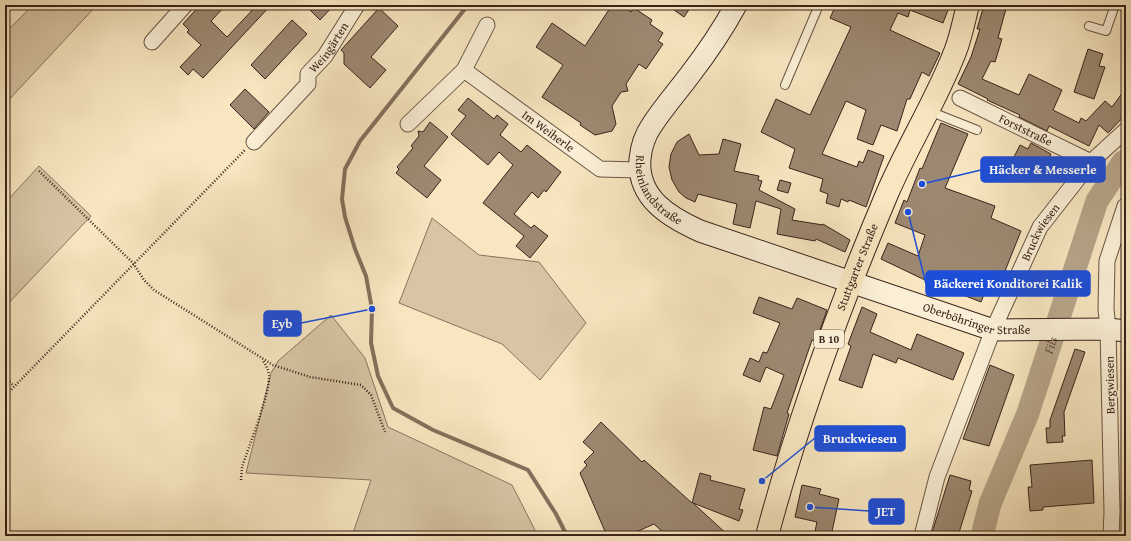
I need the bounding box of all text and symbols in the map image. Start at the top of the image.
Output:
street label: Weingärten [304,19,352,76]
street label: Im Weiherle [519,106,579,156]
street label: Forststraße [996,109,1056,150]
street label: Rheinlandstraße [632,154,686,229]
callout: Häcker & Messerle [981,157,1105,182]
text: Häcker & Messerle [989,160,1097,179]
street label: Bruckwiesen [1017,199,1064,264]
street label: Stuttgarter Straße [832,220,882,313]
callout: Bäckerei Konditorei Kalik [926,271,1090,296]
text: Bäckerei Konditorei Kalik [934,274,1083,293]
street label: Oberböhringer Straße [921,298,1031,338]
callout: Eyb [264,311,301,336]
text: Eyb [272,314,292,333]
road number: B 10 [814,330,844,348]
water label: Fils [1039,334,1062,357]
street label: Bergwiesen [1100,356,1119,414]
callout: Bruckwiesen [815,426,905,451]
text: Bruckwiesen [823,429,897,448]
callout: JET [869,499,904,524]
text: JET [874,502,896,521]

